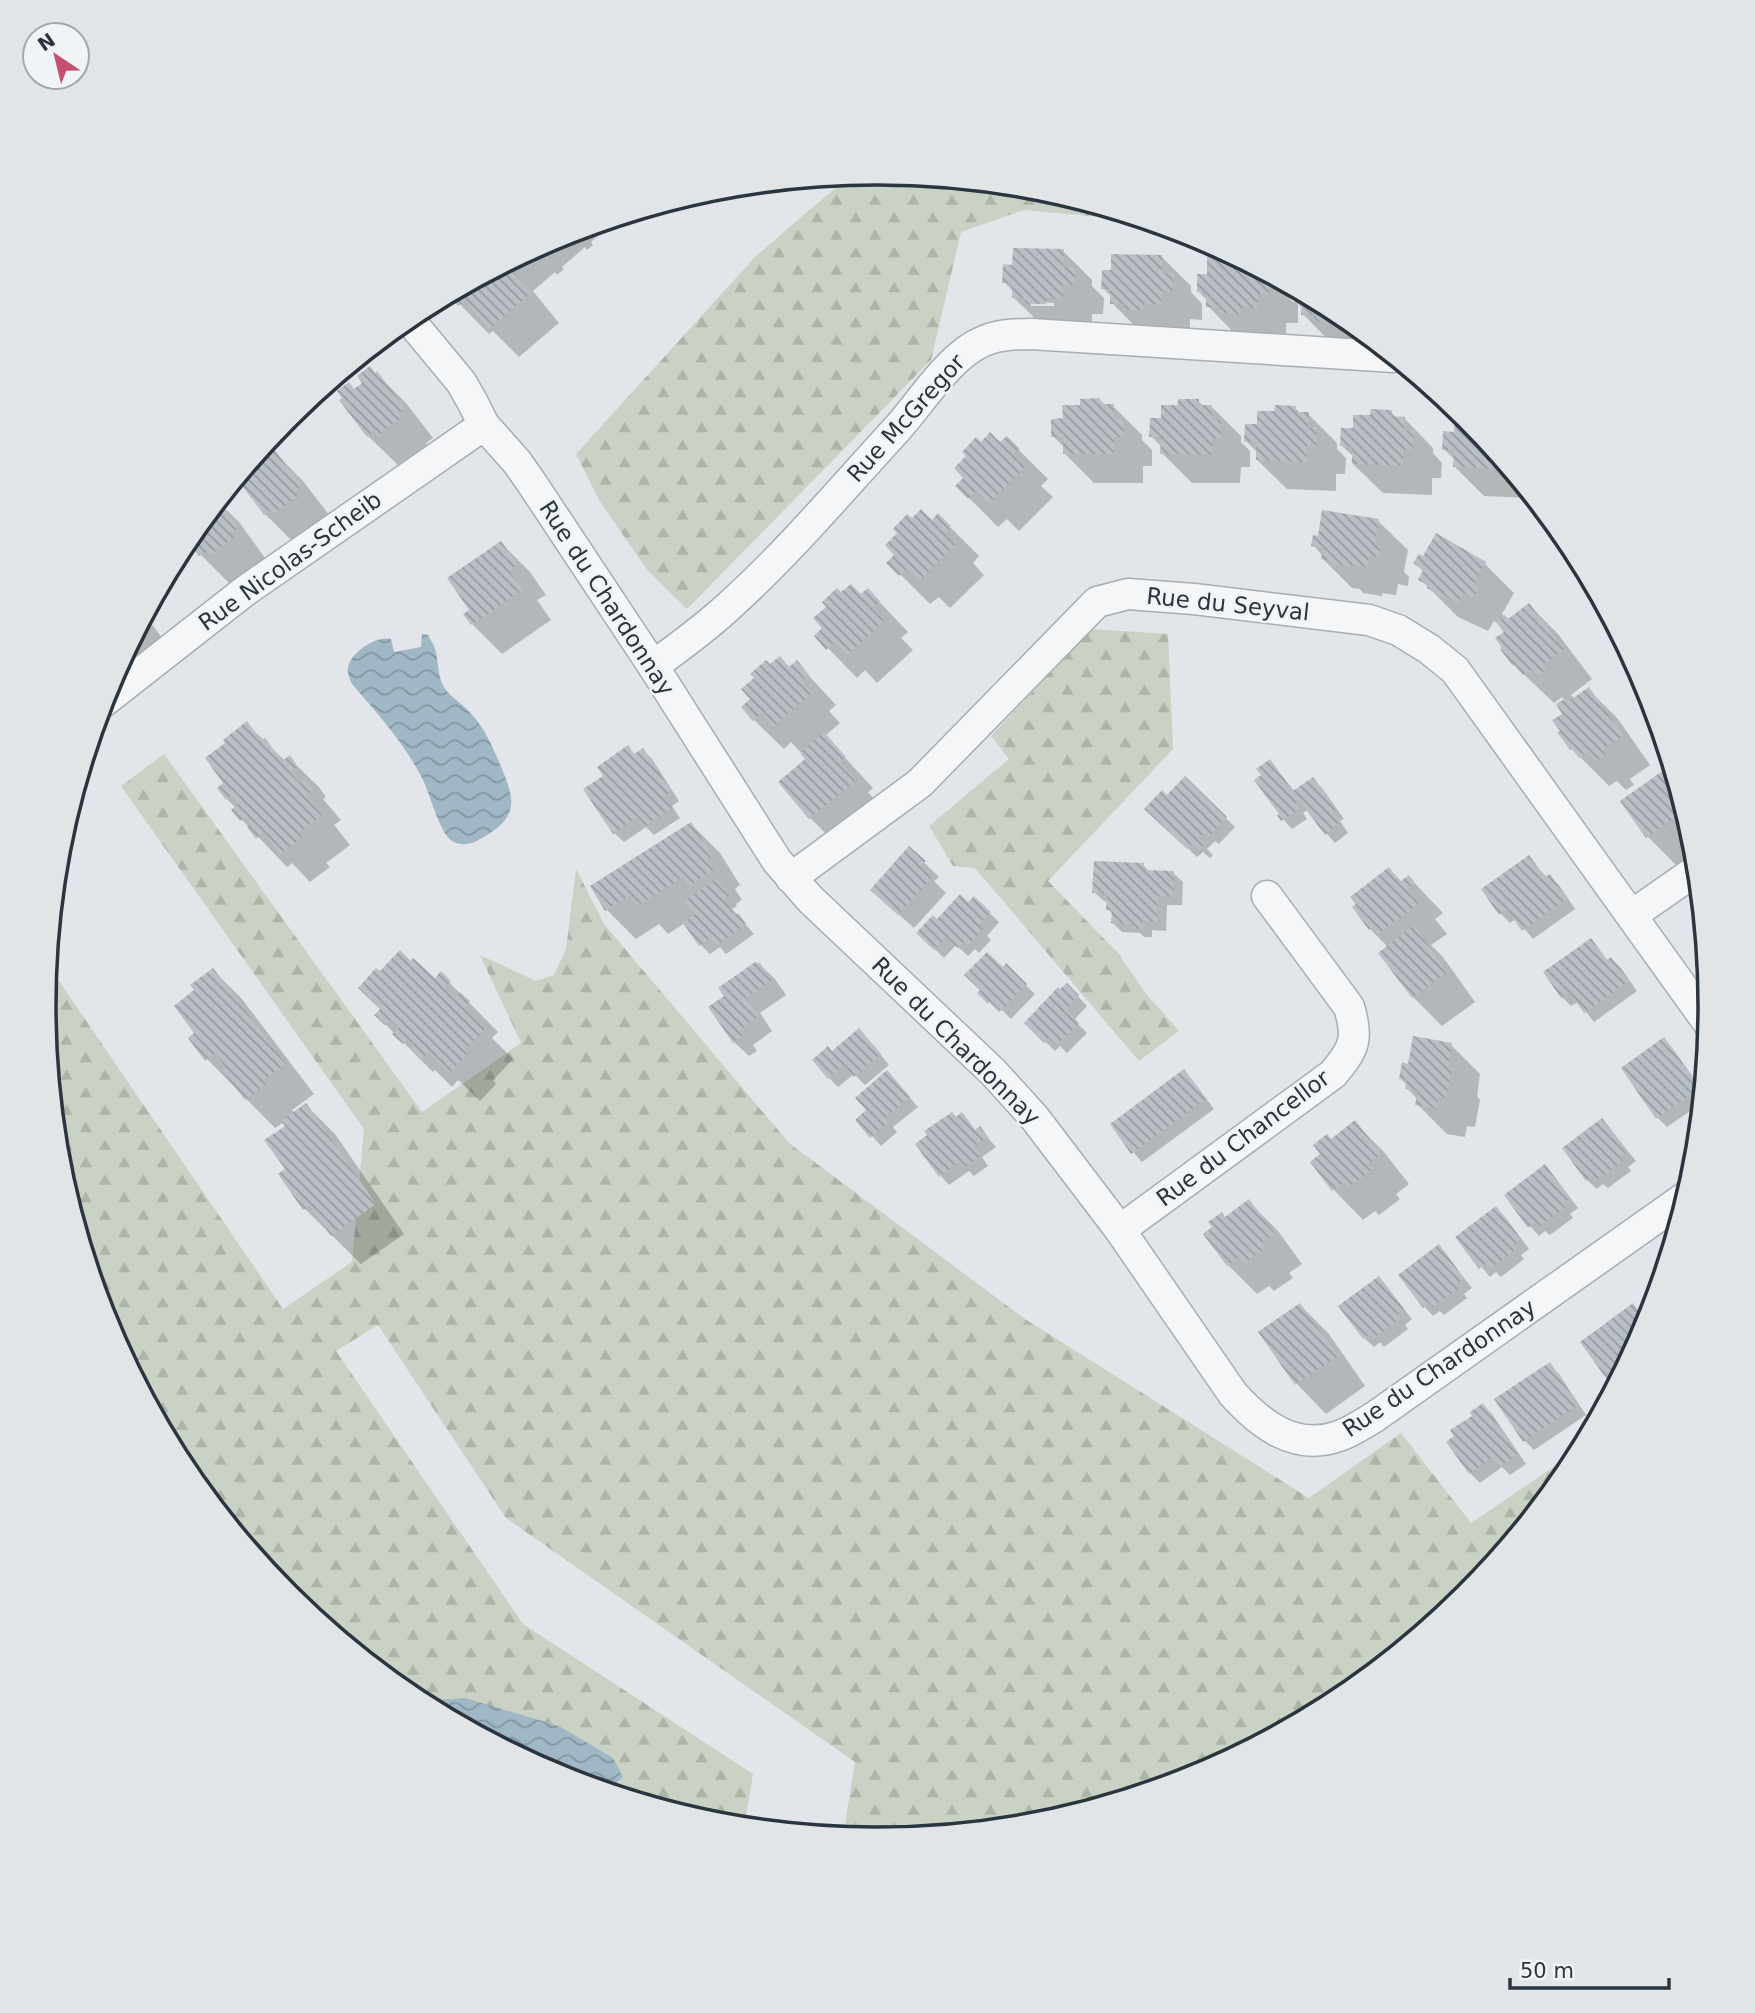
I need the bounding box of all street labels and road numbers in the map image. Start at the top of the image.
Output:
street label: Rue McGregor [842,349,970,487]
street label: Rue Nicolas-Scheib [194,486,386,636]
street label: Rue du Chardonnay [534,496,680,700]
street label: Rue du Seyval [1145,583,1311,625]
street label: Rue du Chardonnay [867,952,1045,1130]
street label: Rue du Chancellor [1151,1064,1335,1212]
street label: Rue du Chardonnay [1338,1294,1540,1442]

